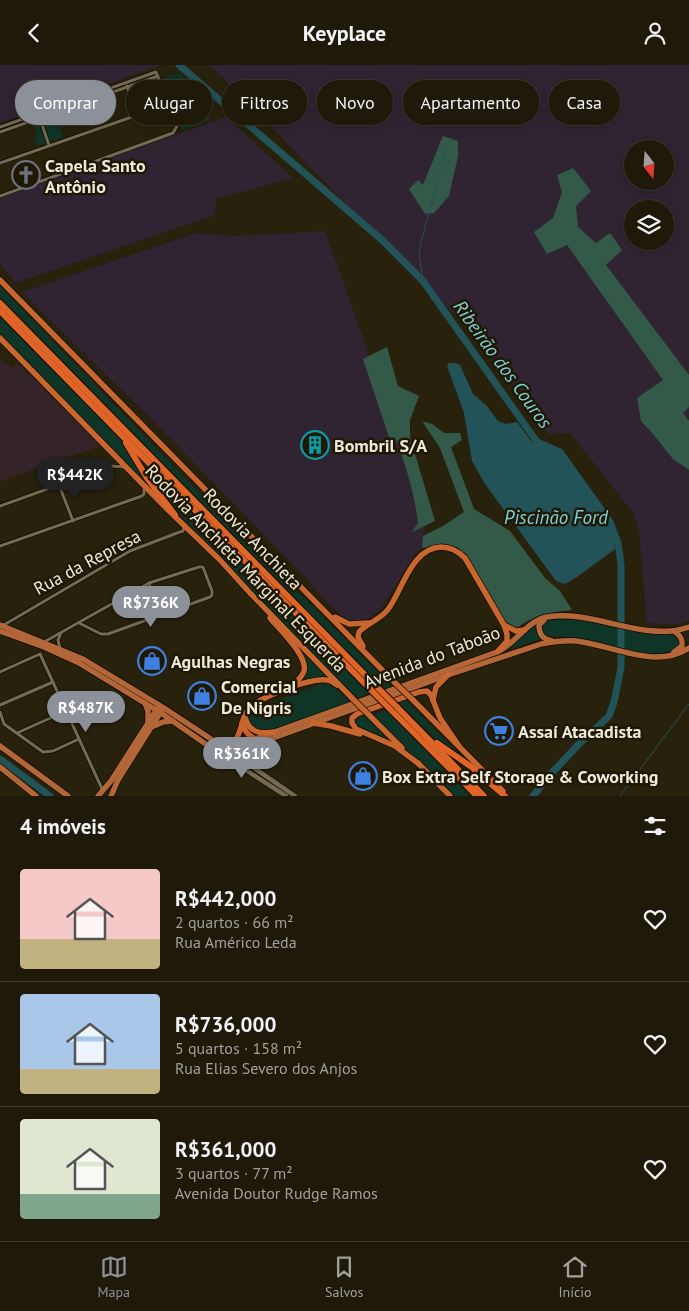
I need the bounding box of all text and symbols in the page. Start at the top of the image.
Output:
icon: back [20,19,48,47]
text: Keyplace [303,19,386,47]
icon: person [641,19,669,47]
chip: Comprar [15,80,116,125]
chip: Alugar [126,80,212,125]
chip: Filtros [222,80,307,125]
chip: Novo [317,80,393,125]
chip: Apartamento [403,80,539,125]
chip: Casa [549,80,620,125]
north arrow [624,140,674,190]
map controls [624,140,674,250]
place label: Capela Santo Antônio [45,154,146,198]
church icon: Capela Santo Antônio [11,160,41,190]
button: layers [624,200,674,250]
water label: Ribeirão dos Couros [448,295,558,433]
building icon: Bombril S/A [300,430,330,460]
place label: Bombril S/A [334,434,427,457]
pin: R$442K [34,457,116,500]
street label: Rodovia Anchieta Marginal Esquerda [140,459,352,677]
text: R$442K [47,464,103,484]
street label: Rodovia Anchieta [199,483,307,595]
water label: Piscinão Ford [504,505,609,529]
street label: Rua da Represa [30,524,144,600]
pin: R$736K [110,585,192,628]
text: R$736K [123,592,179,612]
street label: Avenida do Taboão [361,620,503,694]
shop icon: Agulhas Negras [137,646,167,676]
place label: Agulhas Negras [171,650,291,673]
place label: Comercial De Nigris [221,675,298,719]
shop icon: Comercial De Nigris [187,681,217,711]
pin: R$487K [45,691,127,733]
text: R$487K [58,697,114,717]
supermarket icon: Assaí Atacadista [484,716,514,746]
place label: Assaí Atacadista [518,720,641,743]
pin: R$361K [201,737,283,779]
text: R$361K [214,743,270,763]
shop icon: Box Extra Self Storage & Coworking [348,761,378,791]
place label: Box Extra Self Storage & Coworking [382,765,658,788]
icon: filters [641,812,669,840]
text: 4 imóveis [20,813,106,840]
text: R$442,000 [175,885,276,912]
icon: home [60,889,120,949]
icon: heart [641,905,669,933]
text: 2 quartos · 66 m² [175,912,293,932]
text: Rua Américo Leda [175,932,297,952]
text: R$736,000 [175,1011,276,1038]
icon: home [60,1014,120,1074]
icon: heart [641,1030,669,1058]
text: 5 quartos · 158 m² [175,1038,302,1058]
text: Rua Elias Severo dos Anjos [175,1058,357,1078]
text: R$361,000 [175,1136,276,1163]
icon: home [60,1139,120,1199]
icon: heart [641,1155,669,1183]
text: 3 quartos · 77 m² [175,1163,293,1183]
text: Avenida Doutor Rudge Ramos [175,1183,378,1203]
tab: Mapa [97,1253,130,1301]
tab: Salvos [325,1253,363,1301]
tab: Início [558,1253,592,1301]

